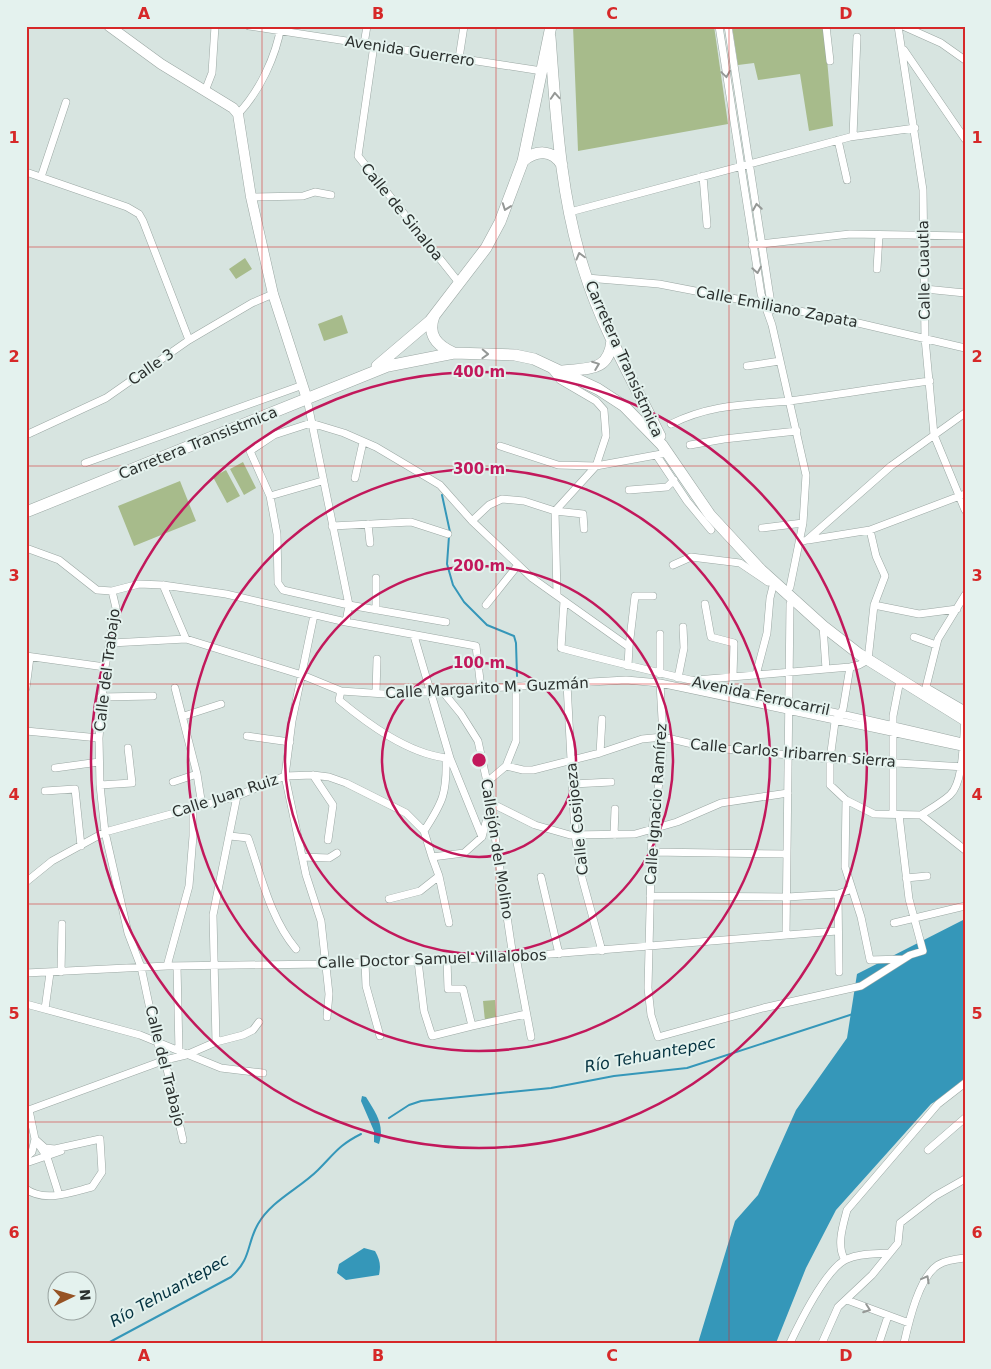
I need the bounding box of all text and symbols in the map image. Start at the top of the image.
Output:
text: A [138,4,151,23]
text: B [372,4,384,23]
text: C [606,4,618,23]
text: D [839,4,853,23]
street label: Avenida Guerrero [344,32,476,70]
one-way arrow [720,71,731,79]
one-way arrow [549,92,560,100]
text: 1 [8,128,20,147]
text: 1 [971,128,983,147]
street label: Calle de Sinaloa [357,160,447,264]
one-way arrow [502,202,512,211]
one-way arrow [752,203,763,211]
street label: Calle Cuautla [914,220,934,320]
one-way arrow [575,252,586,261]
one-way arrow [751,265,761,274]
street label: Carretera Transistmica [581,278,667,440]
street label: Calle Emiliano Zapata [695,282,859,332]
street label: Calle 3 [125,345,177,389]
text: 2 [8,347,20,366]
text: 2 [971,347,983,366]
one-way arrow [481,348,489,359]
one-way arrow [591,361,600,371]
text: 400 m [453,363,505,381]
street label: Carretera Transistmica [116,403,280,483]
text: 300 m [453,460,505,478]
text: 200 m [453,557,505,575]
text: 3 [8,566,20,585]
text: 3 [971,566,983,585]
street label: Calle del Trabajo [91,607,123,733]
text: 100 m [453,654,505,672]
street label: Avenida Ferrocarril [690,673,832,719]
street label: Calle Margarito M. Guzmán [385,674,589,702]
street label: Calle Ignacio Ramírez [641,722,671,885]
street label: Calle Carlos Iribarren Sierra [689,735,897,771]
centre of rings [470,751,488,769]
street label: Calle Cosijoeza [562,762,592,876]
street label: Calle Juan Ruiz [170,770,281,822]
street label: Callejón del Molino [477,778,517,920]
text: 4 [8,785,20,804]
text: 4 [971,785,983,804]
street label: Calle Doctor Samuel Villalobos [317,946,547,972]
text: 5 [8,1004,20,1023]
street label: Calle del Trabajo [141,1004,189,1128]
text: 5 [971,1004,983,1023]
water label: Río Tehuantepec [583,1032,717,1077]
text: 6 [8,1223,20,1242]
text: 6 [971,1223,983,1242]
water label: Río Tehuantepec [106,1250,232,1331]
north arrow [48,1272,98,1322]
one-way arrow [920,1276,930,1285]
text: N [76,1288,93,1301]
one-way arrow [862,1303,871,1313]
text: A [138,1346,151,1365]
text: B [372,1346,384,1365]
text: C [606,1346,618,1365]
text: D [839,1346,853,1365]

